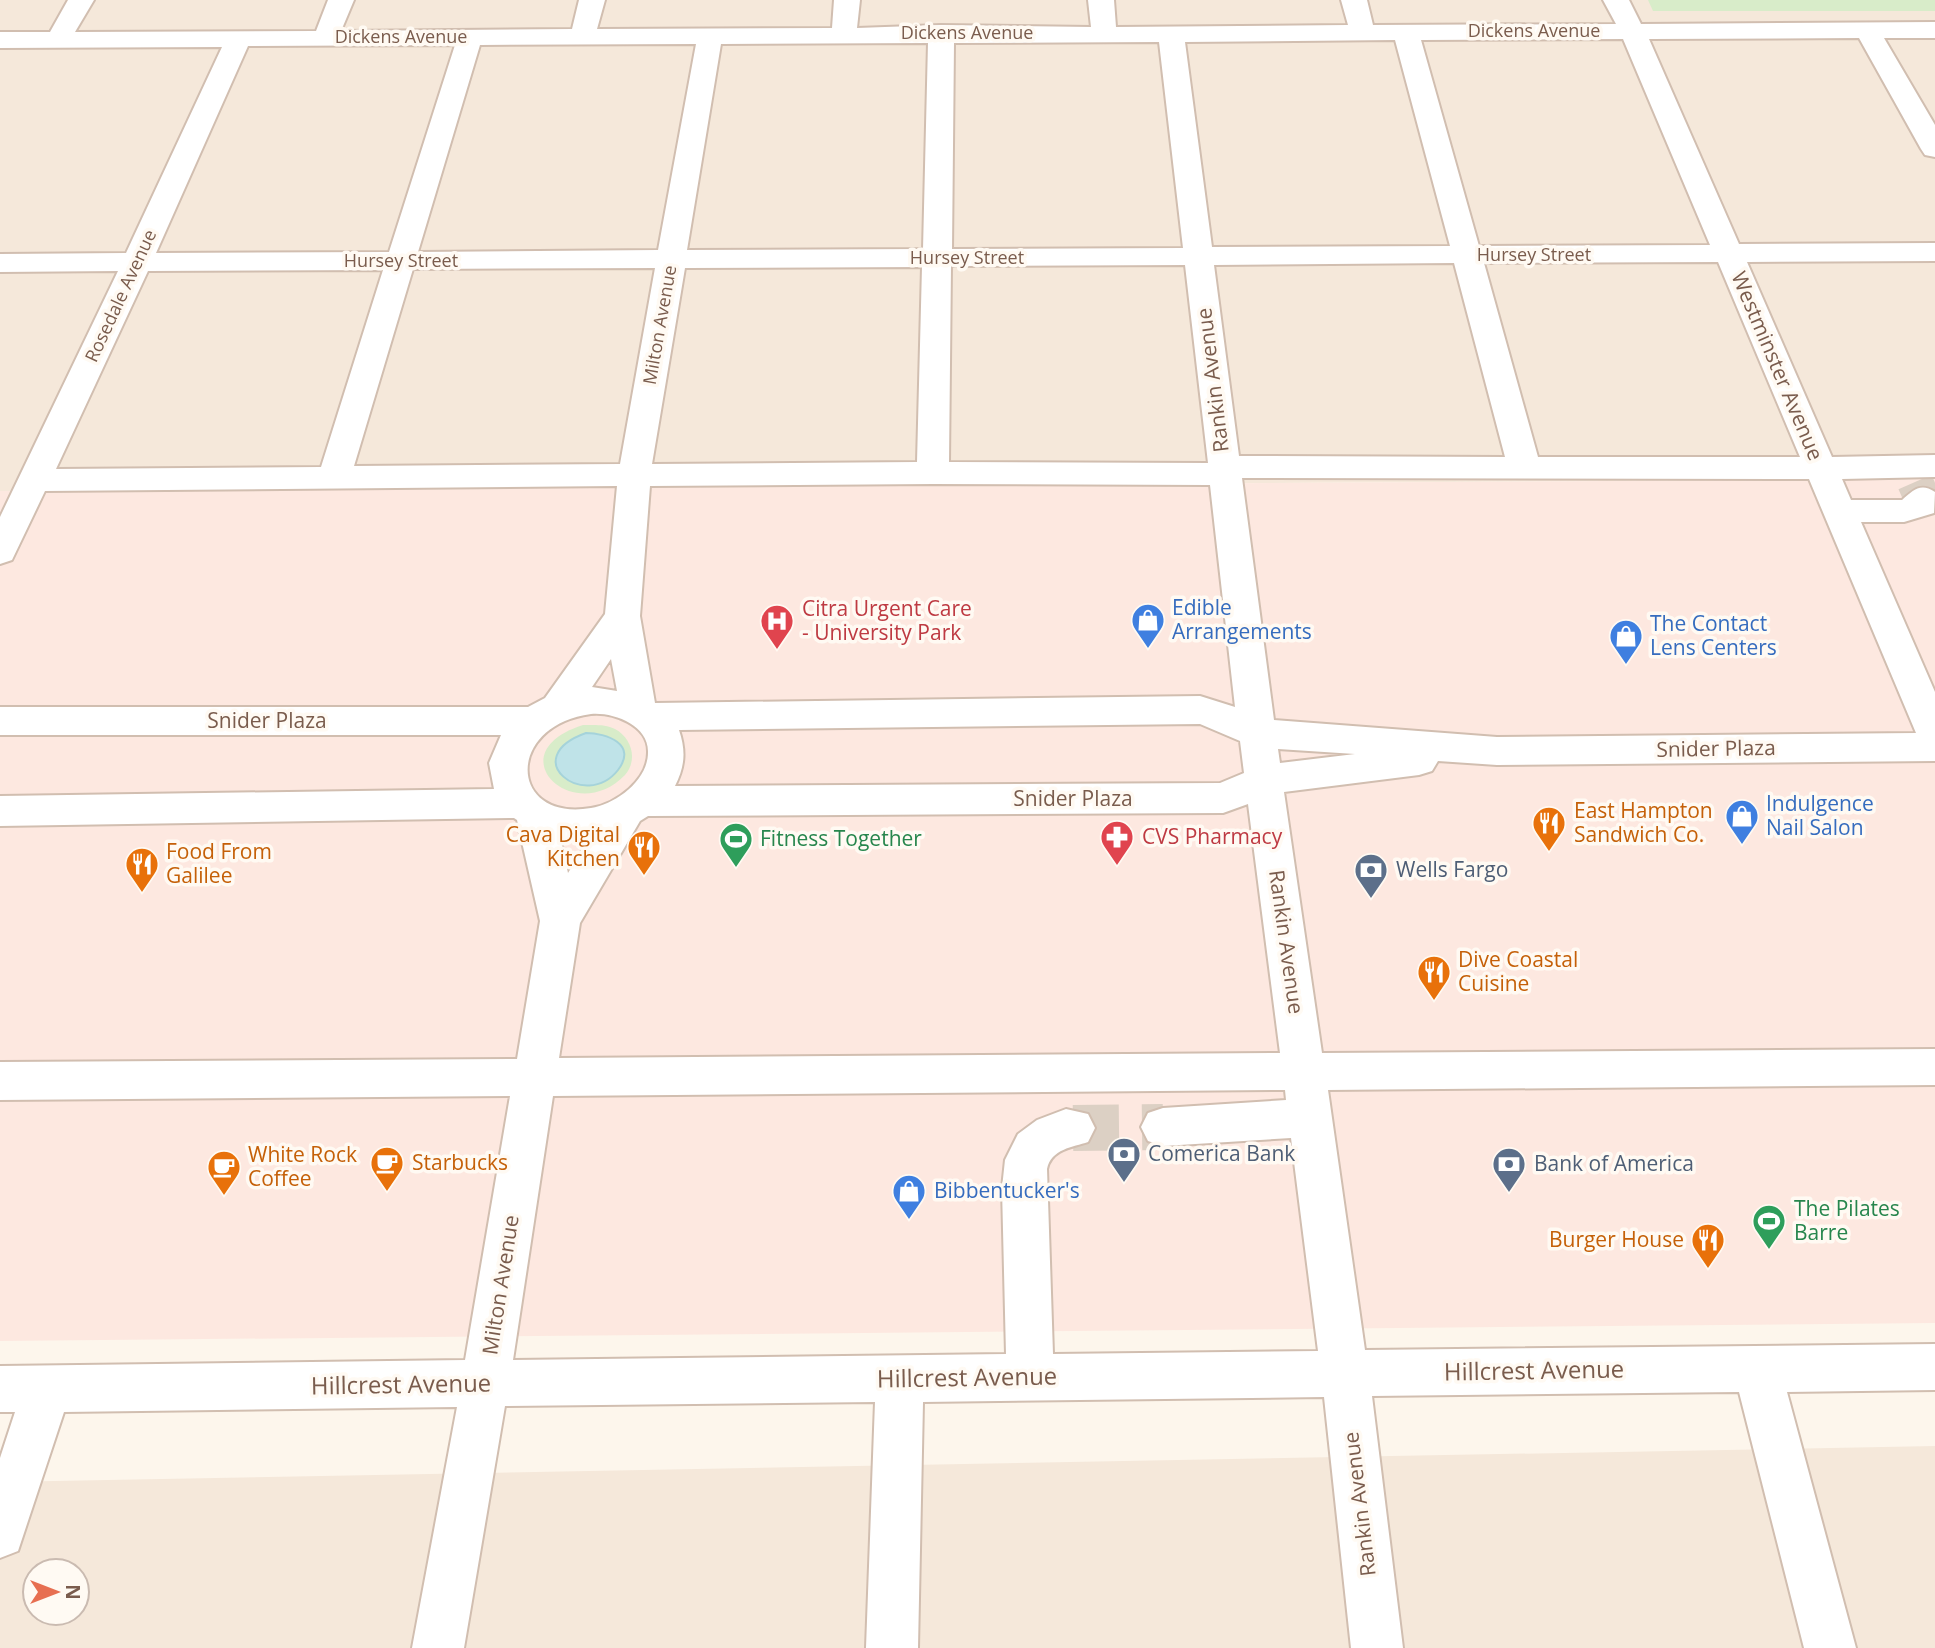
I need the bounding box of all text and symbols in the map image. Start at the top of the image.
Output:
street label: Dickens Avenue [1468,18,1600,42]
street label: Dickens Avenue [901,20,1033,44]
street label: Dickens Avenue [335,24,467,48]
street label: Rosedale Avenue [79,225,161,366]
street label: Hursey Street [1477,242,1591,266]
street label: Hursey Street [910,245,1024,269]
street label: Hursey Street [344,248,458,272]
street label: Milton Avenue [637,263,681,386]
street label: Westminster Avenue [1725,267,1830,464]
street label: Rankin Avenue [1189,306,1235,454]
place label: Edible Arrangements [1172,593,1312,645]
place label: Citra Urgent Care - University Park [802,594,972,646]
shop icon: Edible Arrangements [1129,601,1167,650]
hospital icon: Citra Urgent Care - University Park [758,602,796,651]
place label: The Contact Lens Centers [1650,609,1777,661]
shop icon: The Contact Lens Centers [1607,617,1645,666]
street label: Snider Plaza [207,706,327,734]
street label: Snider Plaza [1656,733,1776,763]
street label: Snider Plaza [1013,784,1133,812]
place label: Indulgence Nail Salon [1766,789,1874,841]
place label: East Hampton Sandwich Co. [1574,796,1713,848]
shop icon: Indulgence Nail Salon [1723,797,1761,846]
restaurant icon: East Hampton Sandwich Co. [1530,804,1568,853]
pharmacy icon: CVS Pharmacy [1098,818,1136,867]
place label: Cava Digital Kitchen [506,820,620,872]
sports icon: Fitness Together [717,820,755,869]
place label: CVS Pharmacy [1142,822,1283,850]
place label: Fitness Together [760,824,922,852]
restaurant icon: Cava Digital Kitchen [625,828,663,877]
place label: Food From Galilee [166,837,272,889]
restaurant icon: Food From Galilee [123,845,161,894]
bank icon: Wells Fargo [1352,851,1390,900]
place label: Wells Fargo [1396,855,1508,883]
street label: Rankin Avenue [1263,868,1311,1016]
place label: Dive Coastal Cuisine [1458,945,1578,997]
restaurant icon: Dive Coastal Cuisine [1415,953,1453,1002]
bank icon: Comerica Bank [1105,1135,1143,1184]
place label: Comerica Bank [1148,1139,1295,1167]
place label: White Rock Coffee [248,1140,357,1192]
cafe icon: Starbucks [368,1144,406,1193]
bank icon: Bank of America [1490,1145,1528,1194]
cafe icon: White Rock Coffee [205,1148,243,1197]
place label: Starbucks [412,1148,508,1176]
place label: Bank of America [1534,1149,1694,1177]
shop icon: Bibbentucker's [890,1172,928,1221]
place label: Bibbentucker's [934,1176,1080,1204]
place label: The Pilates Barre [1794,1194,1900,1246]
sports icon: The Pilates Barre [1750,1202,1788,1251]
street label: Milton Avenue [475,1213,525,1357]
restaurant icon: Burger House [1689,1221,1727,1270]
place label: Burger House [1549,1225,1684,1253]
street label: Hillcrest Avenue [1443,1351,1624,1388]
street label: Hillcrest Avenue [876,1358,1057,1395]
street label: Hillcrest Avenue [310,1365,491,1402]
street label: Rankin Avenue [1336,1430,1382,1578]
north arrow [21,1557,91,1627]
text: N [60,1584,86,1600]

